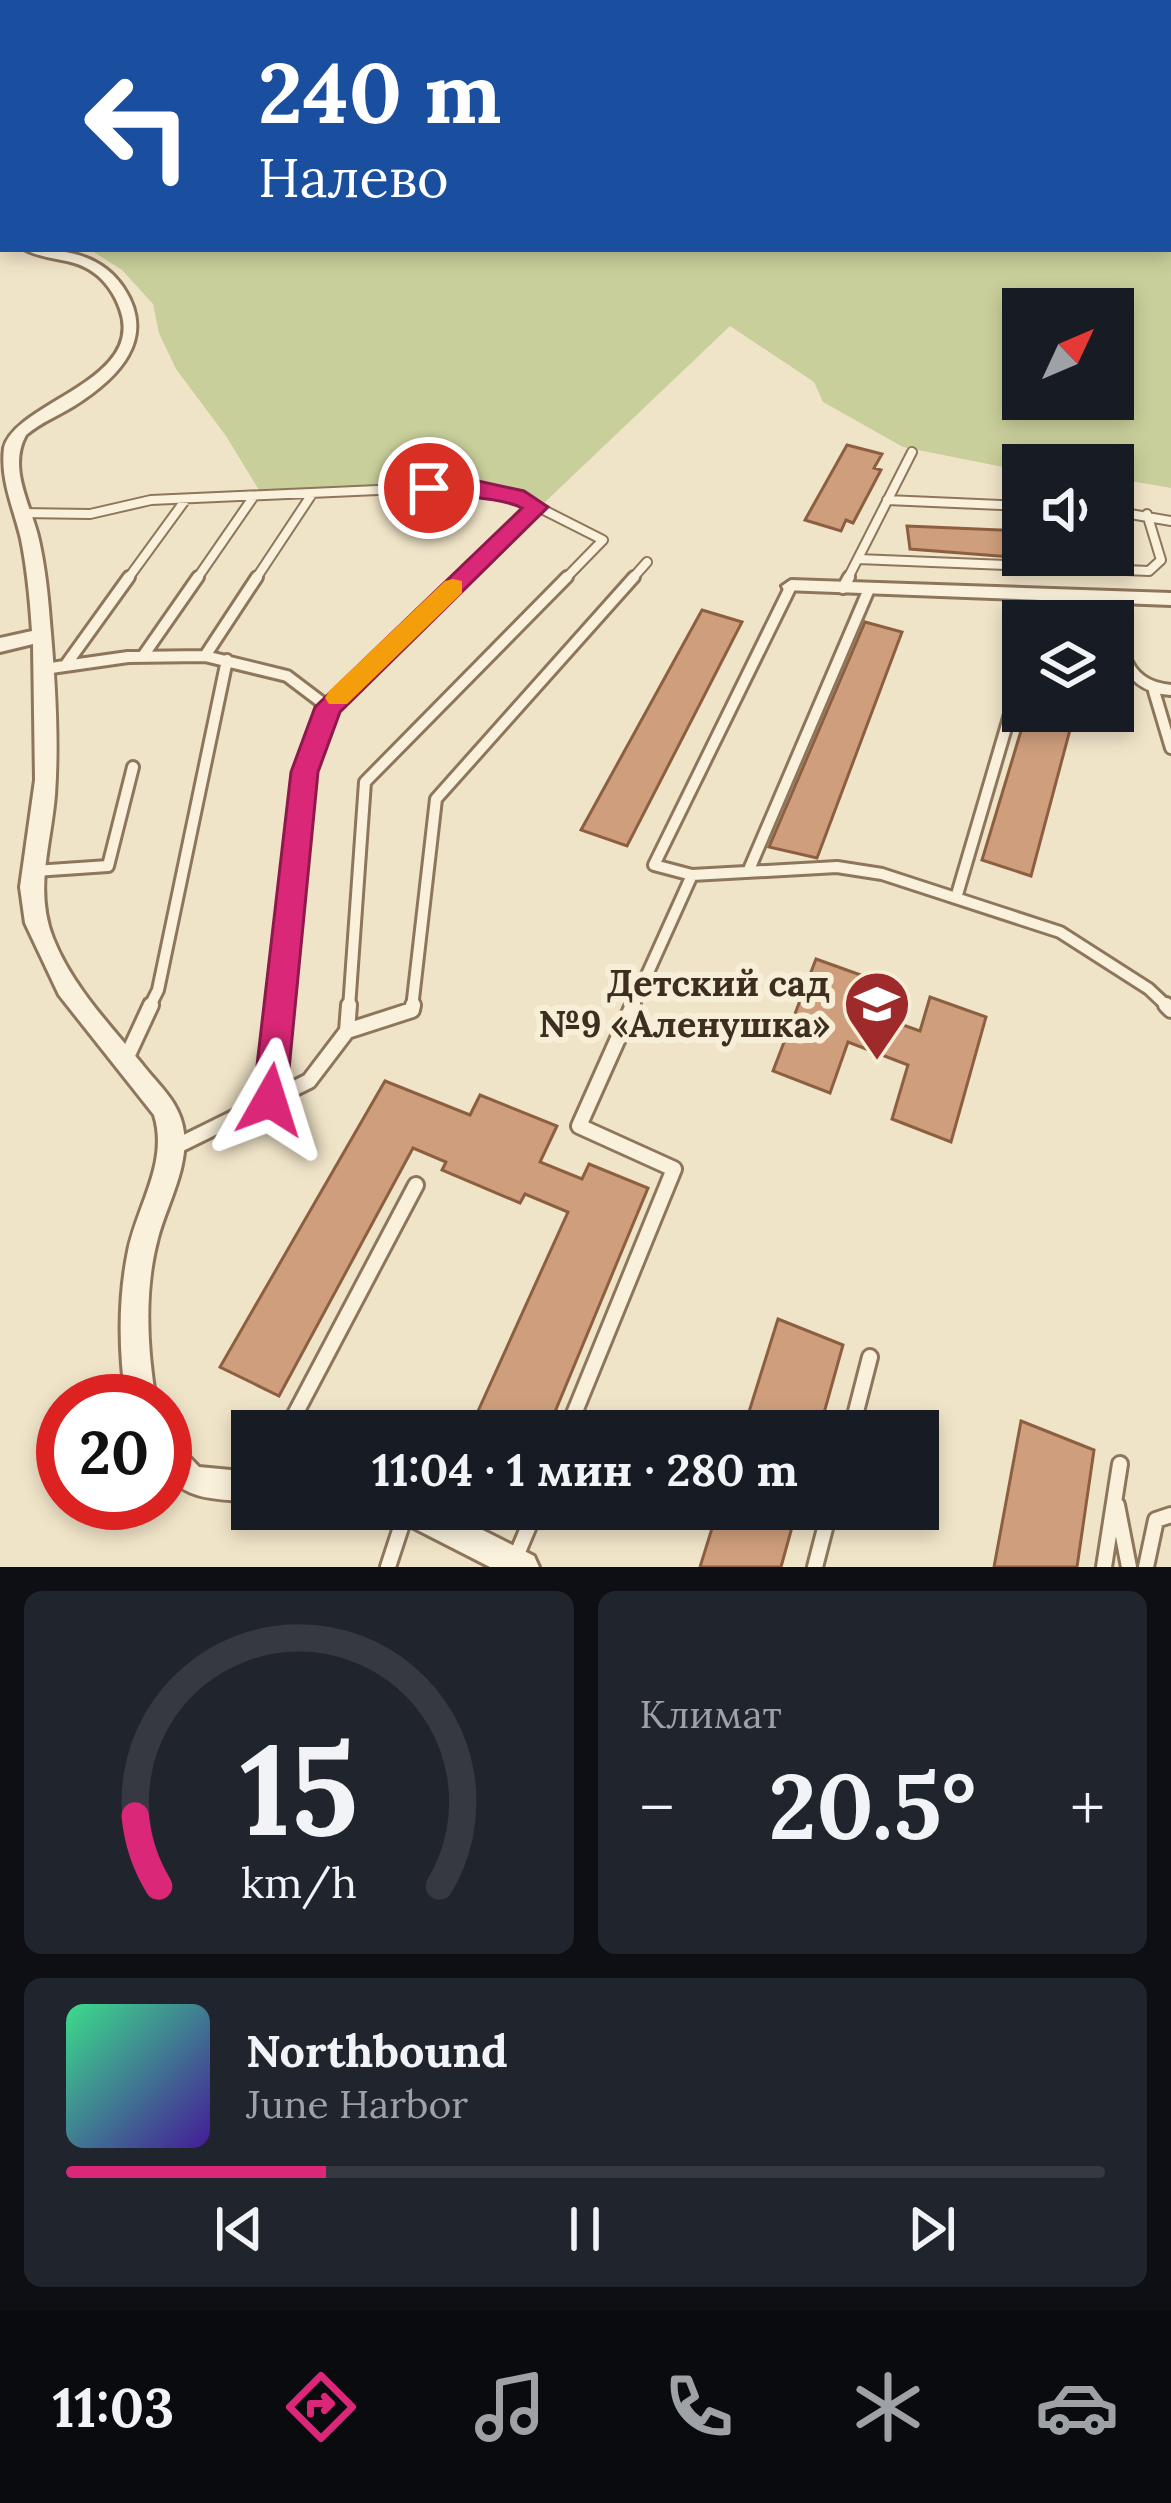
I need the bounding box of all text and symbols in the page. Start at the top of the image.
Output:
text: 240 m [258,38,502,146]
icon: left [60,48,216,204]
text: Налево [258,143,449,212]
north arrow [1002,288,1134,420]
map controls [1002,288,1134,732]
pin [378,437,480,539]
button: sound [1002,444,1134,576]
icon: arrive [396,455,462,521]
button: layers [1002,600,1134,732]
place label: Детский сад №9 «Аленушка» [539,960,830,1047]
school or university icon: Детский сад №9 «Аленушка» [842,969,912,1063]
position arrow [207,1037,333,1163]
speed limit sign: 20 [36,1374,192,1530]
text: 11:04 · 1 мин · 280 m [372,1441,798,1498]
text: Климат [640,1689,782,1739]
text: 15 [240,1709,358,1869]
text: 20.5° [768,1748,976,1864]
text: − [640,1765,674,1849]
text: + [1070,1765,1105,1849]
text: km/h [241,1854,357,1909]
text: Northbound [246,2022,508,2079]
text: June Harbor [246,2079,468,2129]
icon: previous [206,2196,272,2262]
icon: pause [552,2196,618,2262]
icon: next [899,2196,965,2262]
icon: directions [279,2365,363,2449]
icon: music [468,2365,552,2449]
icon: phone [657,2365,741,2449]
icon: climate [846,2365,930,2449]
icon: car [1035,2365,1119,2449]
text: 11:03 [52,2373,174,2442]

